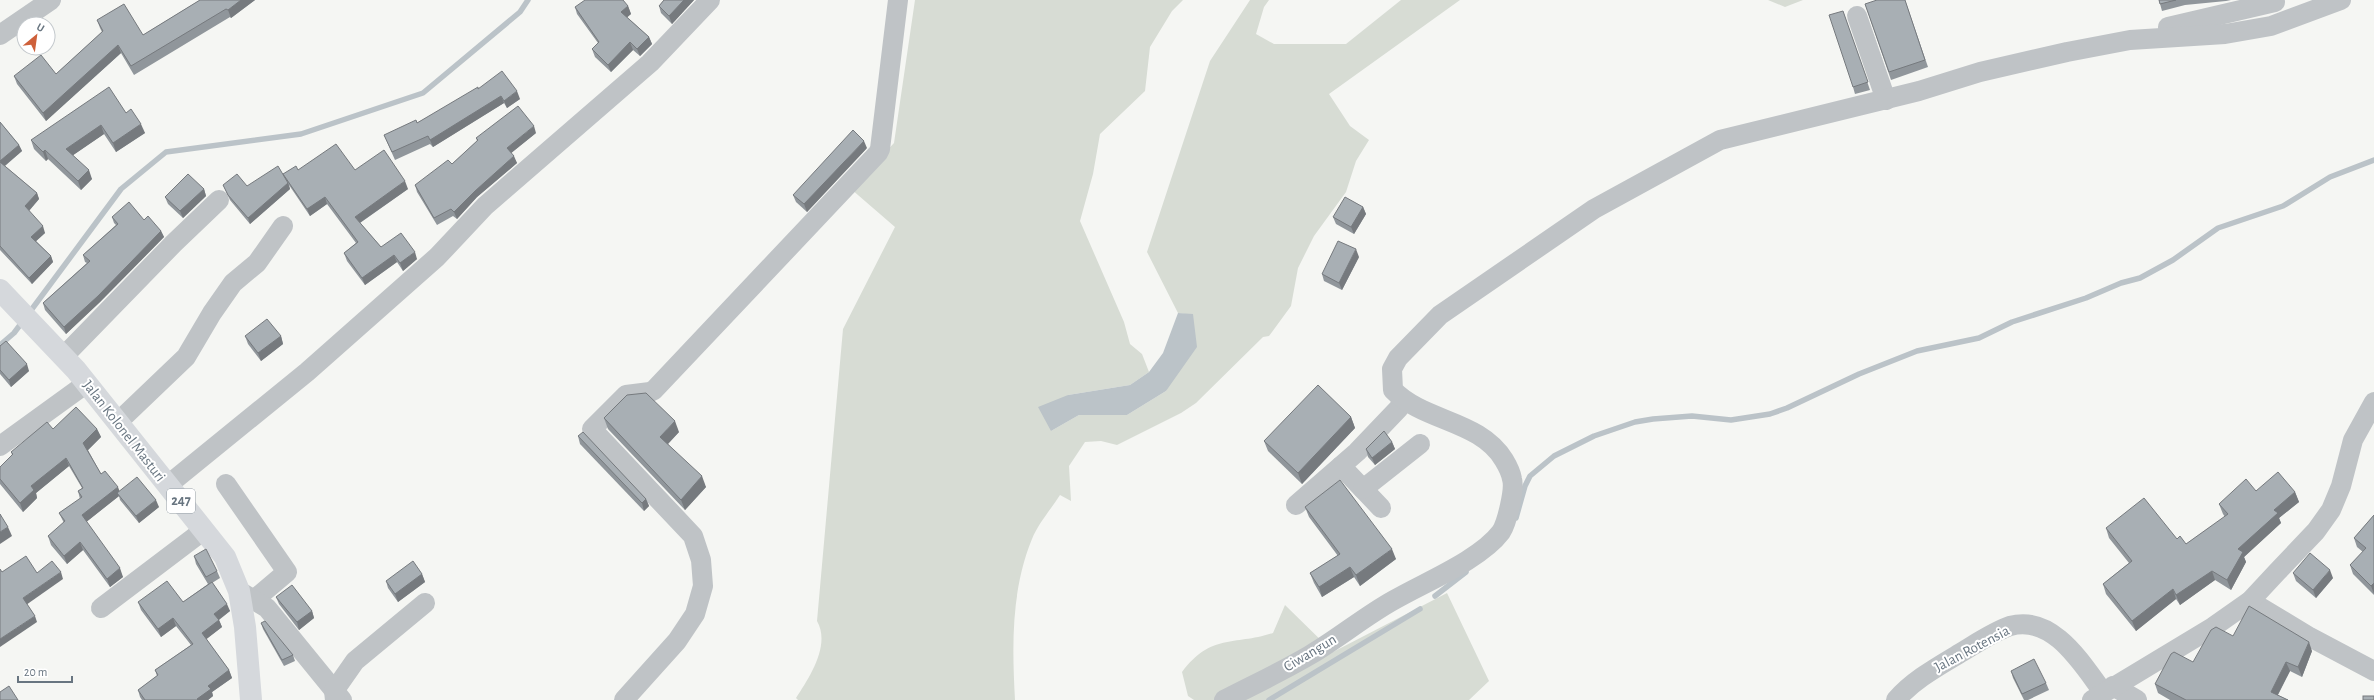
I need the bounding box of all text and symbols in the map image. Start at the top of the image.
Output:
north arrow [16,16,56,56]
text: U [35,21,46,34]
street label: Jalan Kolonel Masturi [80,378,168,484]
road number: 247 [167,489,195,513]
street label: Jalan Rotensia [1932,623,2012,675]
street label: Ciwangun [1281,632,1339,674]
scale bar [18,658,72,684]
text: 20 m [24,666,47,678]

